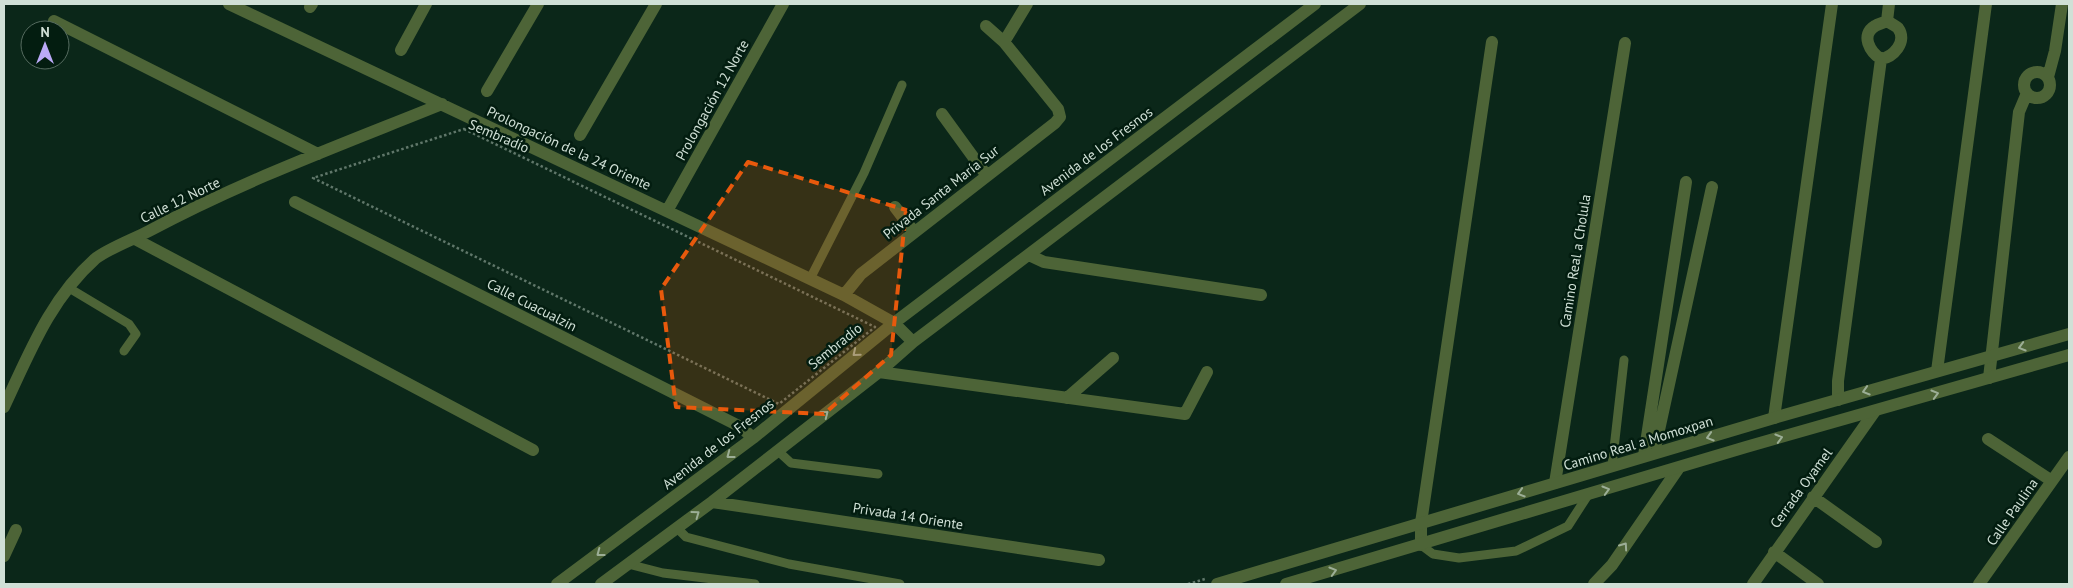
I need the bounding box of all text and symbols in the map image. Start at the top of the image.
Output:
north arrow [20,20,70,70]
text: N [40,23,50,41]
street label: Prolongación 12 Norte [671,37,753,163]
street label: Prolongación de la 24 Oriente [484,102,654,194]
street label: Avenida de los Fresnos [1036,103,1156,199]
street label: Sembradío [466,115,532,157]
street label: Privada Santa María Sur [879,141,1003,243]
street label: Calle 12 Norte [137,173,223,227]
street label: Camino Real a Cholula [1556,193,1594,329]
street label: Calle Cuacualzin [484,275,580,335]
street label: Sembradío [804,319,866,373]
one-way arrow [2019,342,2027,352]
one-way arrow [853,348,862,357]
one-way arrow [1862,386,1871,396]
one-way arrow [1930,389,1938,399]
street label: Avenida de los Fresnos [659,395,777,493]
one-way arrow [819,412,828,420]
street label: Camino Real a Momoxpan [1561,412,1715,474]
one-way arrow [1706,431,1715,441]
one-way arrow [1774,433,1783,444]
street label: Cerrada Oyamel [1766,444,1836,532]
one-way arrow [727,450,736,458]
street label: Calle Paulina [1982,475,2042,549]
one-way arrow [1602,485,1610,495]
one-way arrow [1517,488,1525,498]
street label: Privada 14 Oriente [852,498,964,534]
one-way arrow [690,511,700,520]
one-way arrow [1618,542,1628,551]
one-way arrow [597,547,606,555]
one-way arrow [1328,566,1336,576]

